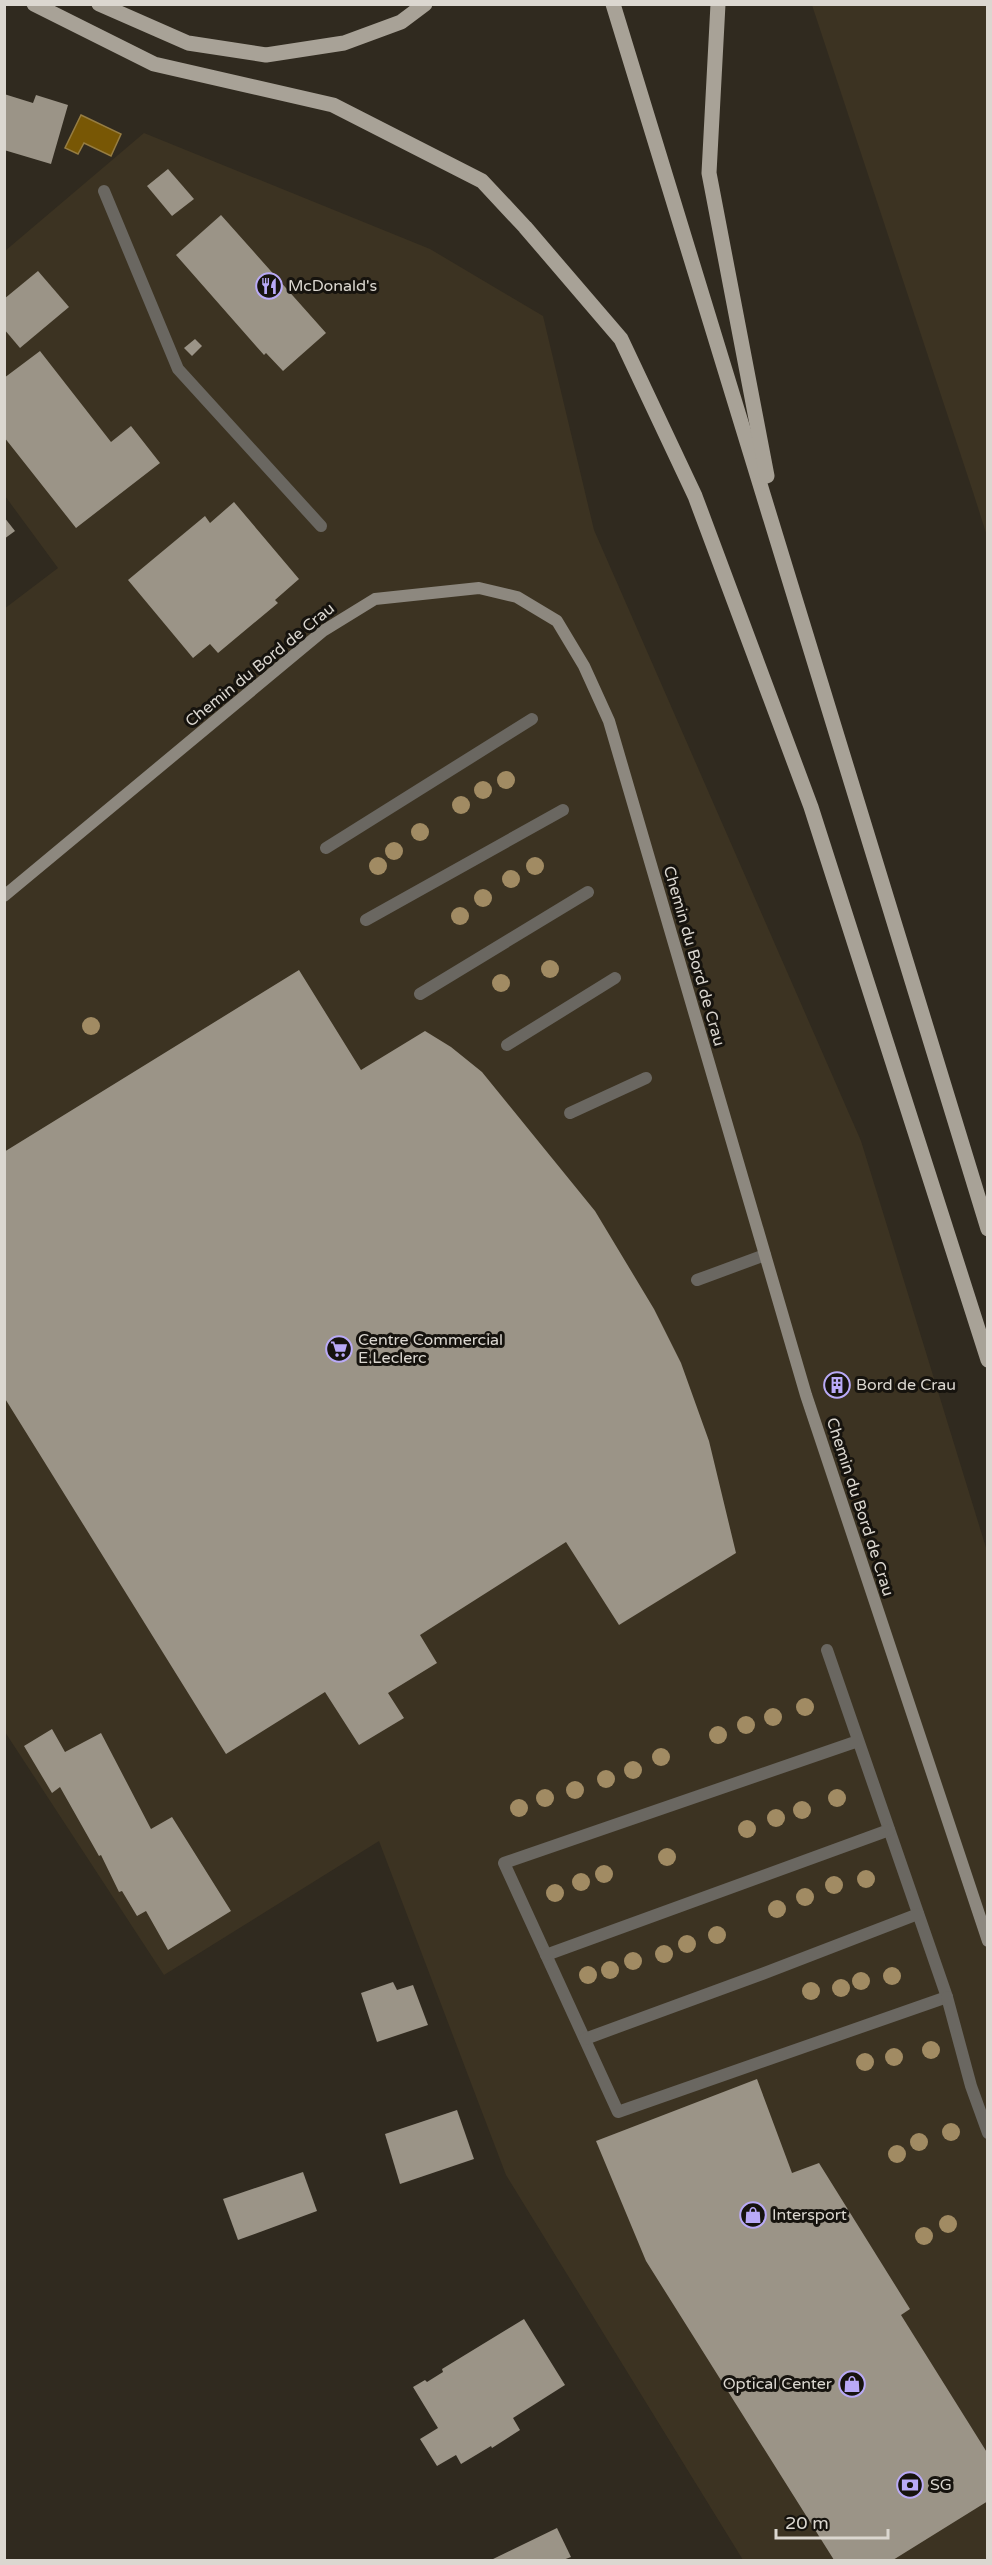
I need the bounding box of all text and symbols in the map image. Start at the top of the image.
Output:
restaurant icon: McDonald's [254,271,284,301]
place label: McDonald's [288,276,377,296]
street label: Chemin du Bord de Crau [181,599,339,731]
street label: Chemin du Bord de Crau [659,864,729,1048]
place label: Centre Commercial E.Leclerc [358,1330,503,1368]
supermarket icon: Centre Commercial E.Leclerc [324,1334,354,1364]
building icon: Bord de Crau [822,1370,852,1400]
place label: Bord de Crau [856,1375,956,1395]
street label: Chemin du Bord de Crau [822,1415,898,1599]
shop icon: Intersport [738,2200,768,2230]
place label: Intersport [772,2205,847,2225]
shop icon: Optical Center [837,2369,867,2399]
place label: Optical Center [723,2374,833,2394]
bank icon: SG [895,2470,925,2500]
place label: SG [930,2475,952,2495]
scale bar [776,2502,888,2540]
text: 20 m [785,2512,829,2534]

